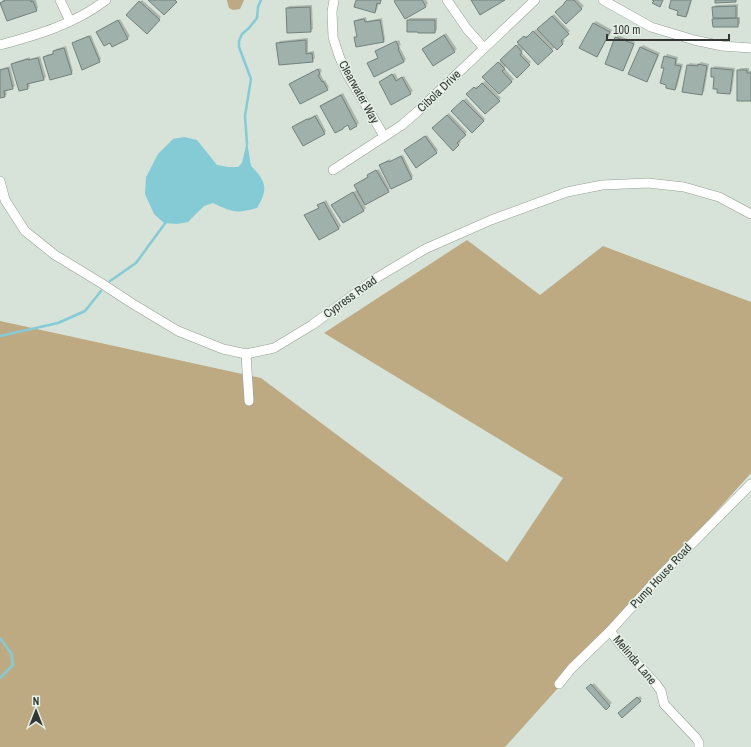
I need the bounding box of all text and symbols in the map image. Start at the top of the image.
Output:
scale bar [607,16,729,42]
text: 100 m [613,22,640,38]
street label: Clearwater Way [335,58,383,126]
street label: Cibola Drive [414,66,464,116]
street label: Cypress Road [320,272,380,322]
street label: Pump House Road [627,540,695,612]
street label: Melinda Lane [610,632,660,688]
north arrow [16,691,56,731]
text: N [33,694,39,708]

